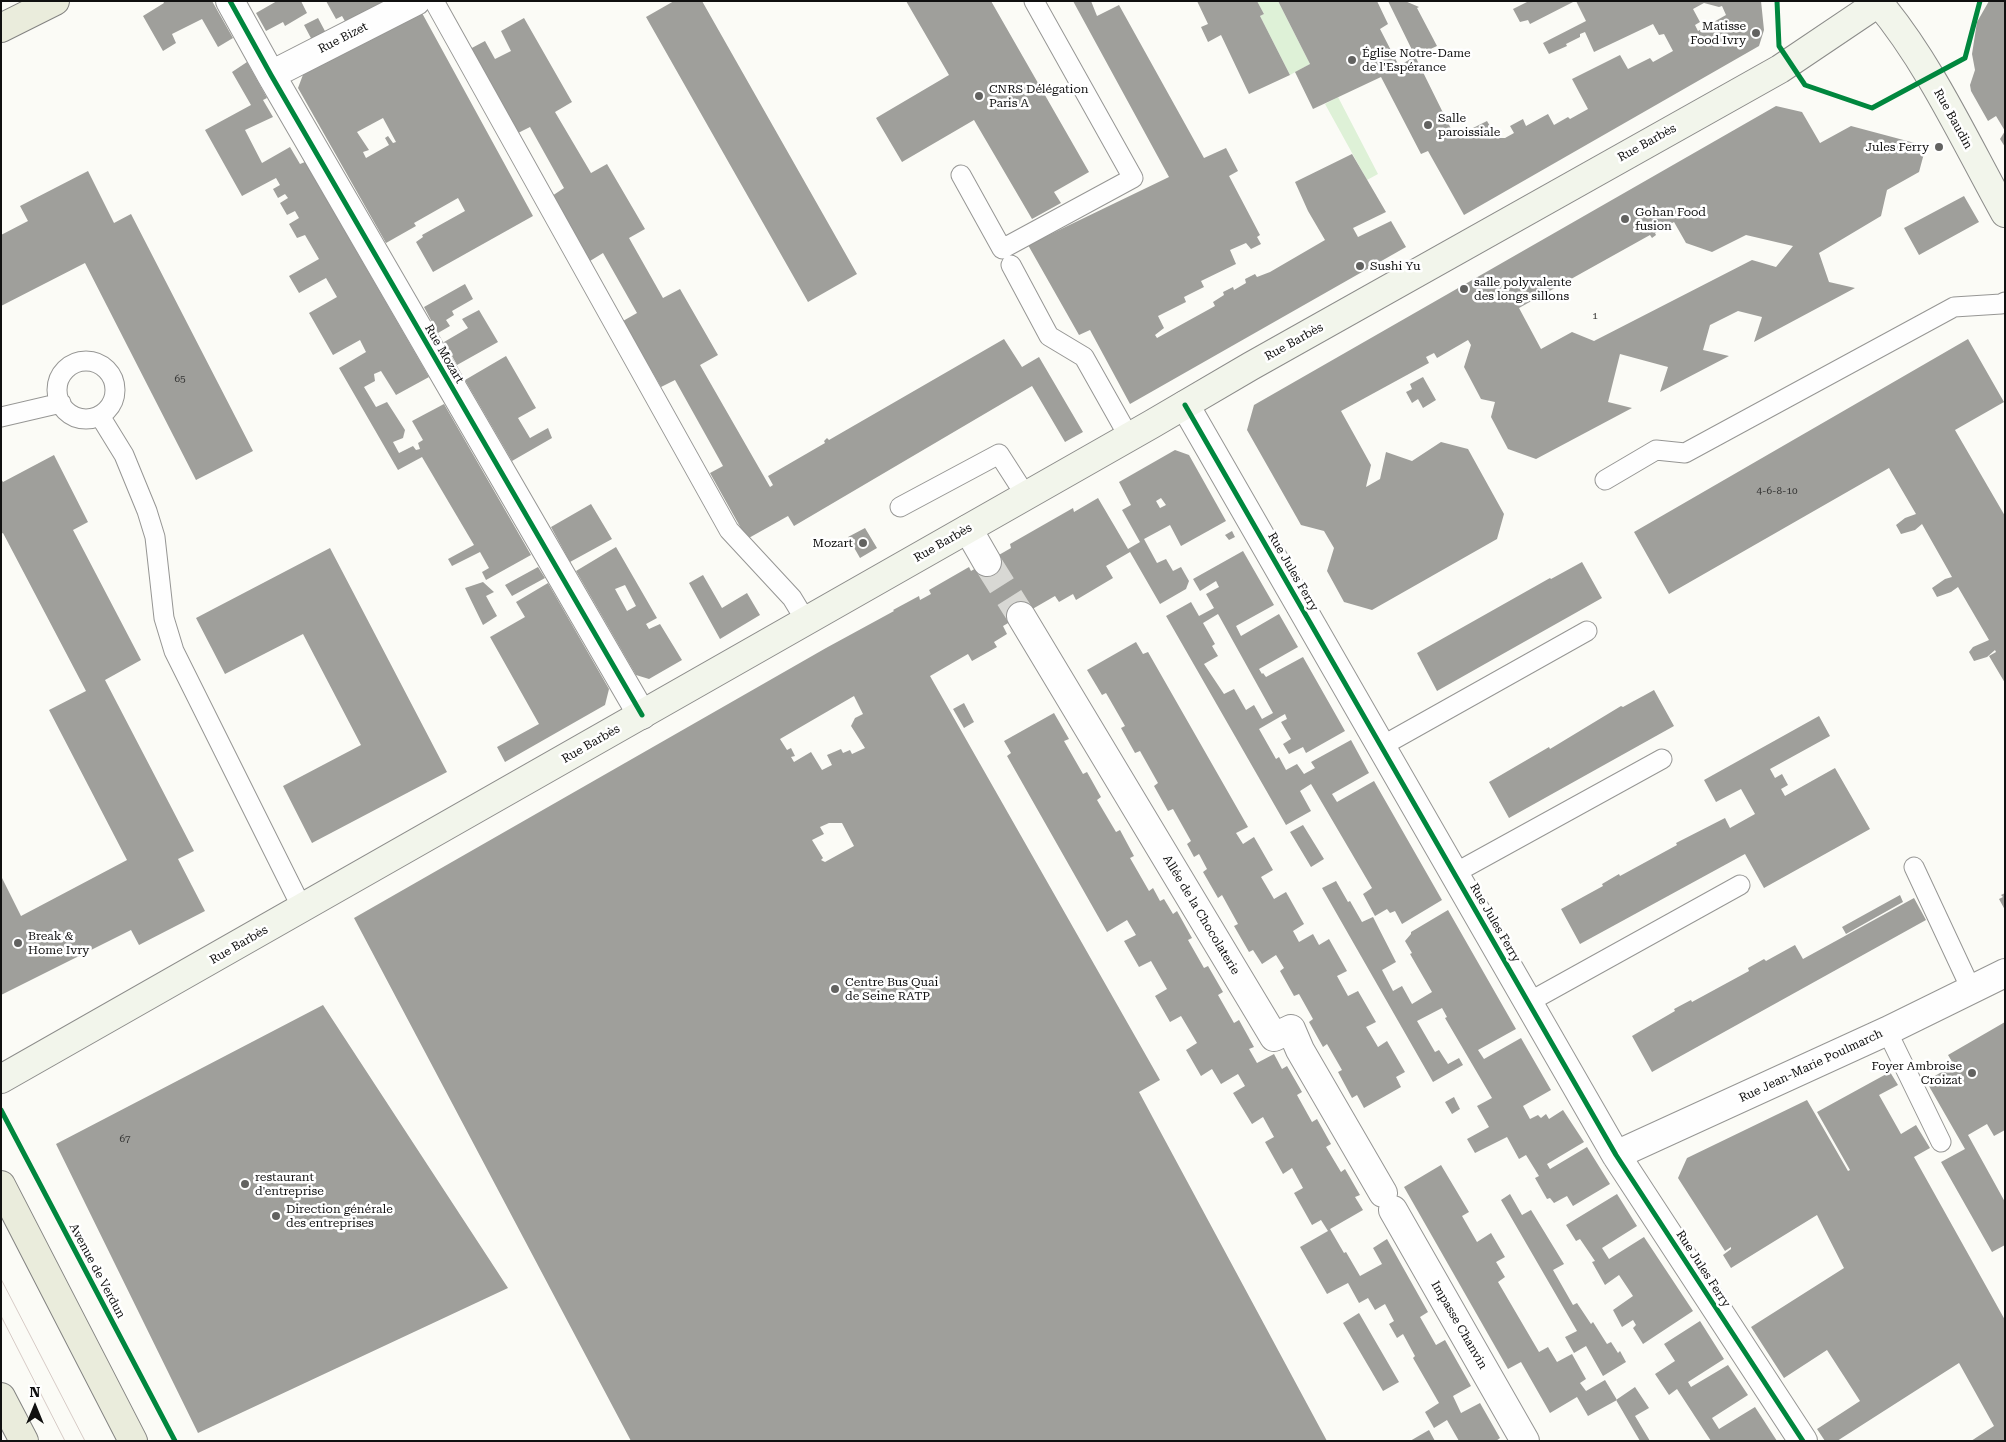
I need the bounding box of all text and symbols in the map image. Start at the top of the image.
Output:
street label: Rue Bizet [316,19,370,57]
place label: Matisse Food Ivry [1690,19,1746,47]
marker: Matisse Food Ivry [1750,27,1762,39]
place label: Église Notre-Dame de l'Espérance [1362,46,1471,74]
marker: Église Notre-Dame de l'Espérance [1346,54,1358,66]
place label: CNRS Délégation Paris A [989,82,1089,110]
street label: Rue Baudin [1931,86,1975,152]
marker: CNRS Délégation Paris A [973,90,985,102]
place label: Salle paroissiale [1438,111,1500,139]
marker: Salle paroissiale [1422,119,1434,131]
street label: Rue Barbès [1615,121,1679,165]
place label: Jules Ferry [1865,140,1929,154]
marker: Jules Ferry [1933,141,1945,153]
place label: Gohan Food fusion [1635,205,1706,233]
marker: Gohan Food fusion [1619,213,1631,225]
place label: Sushi Yu [1370,259,1420,273]
marker: Sushi Yu [1354,260,1366,272]
place label: salle polyvalente des longs sillons [1474,275,1572,303]
marker: salle polyvalente des longs sillons [1458,283,1470,295]
house number: 1 [1592,310,1598,322]
street label: Rue Barbès [1262,320,1326,364]
street label: Rue Mozart [421,322,467,386]
house number: 65 [174,373,186,385]
house number: 4-6-8-10 [1756,485,1798,497]
street label: Rue Barbès [911,521,975,565]
street label: Rue Jules Ferry [1265,530,1321,614]
place label: Mozart [813,536,853,550]
marker: Mozart [857,537,869,549]
street label: Rue Barbès [559,722,623,766]
street label: Allée de la Chocolaterie [1160,853,1242,977]
street label: Rue Jules Ferry [1467,881,1523,965]
street label: Rue Barbès [207,923,271,967]
place label: Break & Home Ivry [28,929,89,957]
marker: Break & Home Ivry [12,937,24,949]
place label: Centre Bus Quai de Seine RATP [845,975,938,1003]
marker: Centre Bus Quai de Seine RATP [829,983,841,995]
street label: Rue Jean-Marie Poulmarch [1737,1026,1885,1106]
place label: Foyer Ambroise Croizat [1872,1059,1962,1087]
marker: Foyer Ambroise Croizat [1966,1067,1978,1079]
house number: 67 [119,1133,131,1145]
place label: restaurant d'entreprise [255,1170,324,1198]
marker: restaurant d'entreprise [239,1178,251,1190]
place label: Direction générale des entreprises [286,1202,393,1230]
marker: Direction générale des entreprises [270,1210,282,1222]
street label: Avenue de Verdun [66,1221,128,1321]
street label: Rue Jules Ferry [1673,1228,1733,1310]
street label: Impasse Chanvin [1428,1278,1490,1372]
north arrow [10,1382,60,1432]
text: N [30,1384,40,1400]

